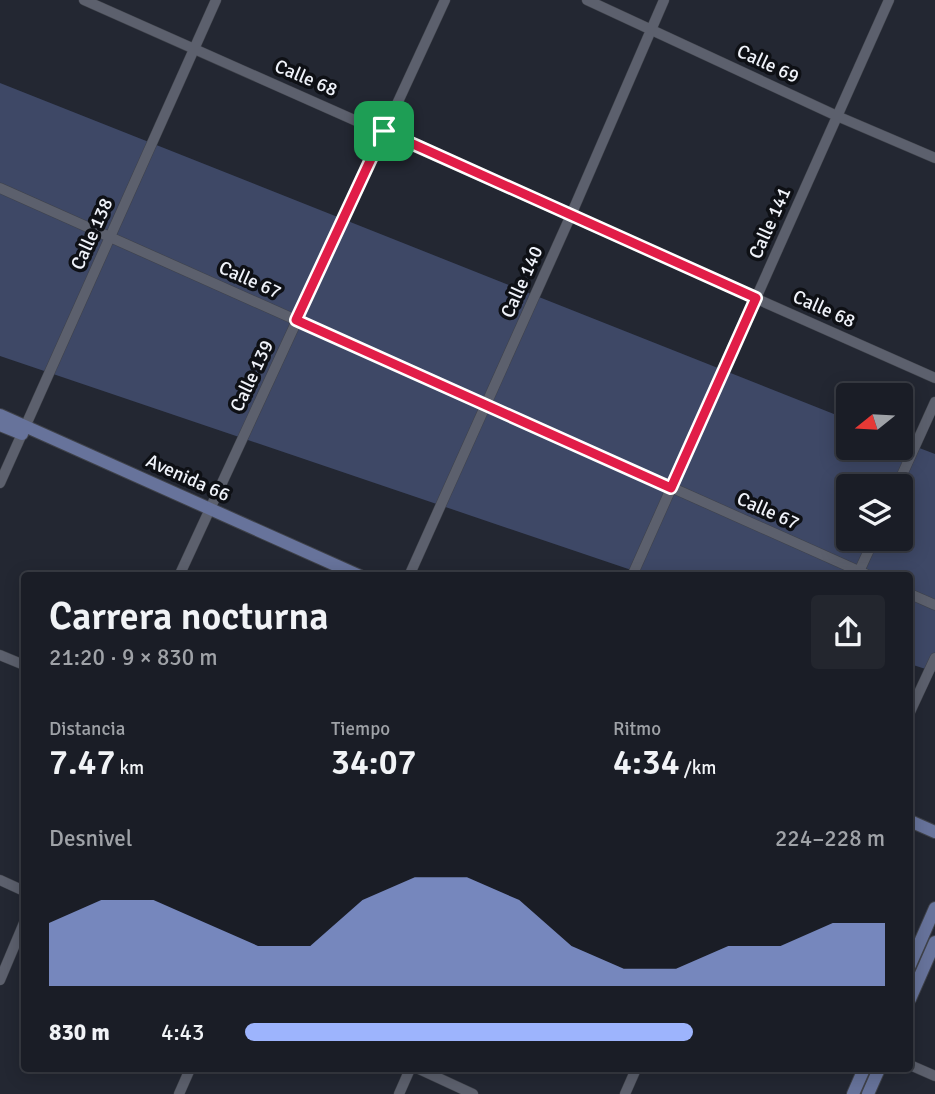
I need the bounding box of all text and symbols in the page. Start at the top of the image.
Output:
street label: Calle 69 [733,39,803,89]
street label: Calle 68 [271,54,341,102]
pin [354,101,414,161]
icon: arrive [365,112,403,150]
street label: Calle 141 [744,183,796,263]
street label: Calle 138 [66,194,118,274]
street label: Calle 140 [496,242,548,322]
street label: Calle 67 [215,256,285,304]
street label: Calle 68 [789,285,859,333]
street label: Calle 139 [225,336,279,416]
north arrow [836,383,914,460]
map controls [836,383,913,551]
street label: Avenida 66 [142,449,234,507]
button: layers [836,474,913,551]
street label: Calle 67 [733,487,803,535]
text: Carrera nocturna [49,593,329,640]
button: share [811,595,885,669]
text: 21:20 · 9 × 830 m [49,643,218,672]
text: Distancia [49,717,125,741]
text: Tiempo [331,717,390,741]
text: Ritmo [613,717,661,741]
text: 7.47 [49,741,115,784]
text: 34:07 [331,741,416,784]
text: 4:34 [613,741,680,784]
text: km [115,756,144,780]
text: /km [680,756,716,780]
text: Desnivel [49,824,132,853]
text: 224–228 m [775,824,885,853]
text: 830 m [49,1018,110,1047]
text: 4:43 [161,1018,204,1047]

